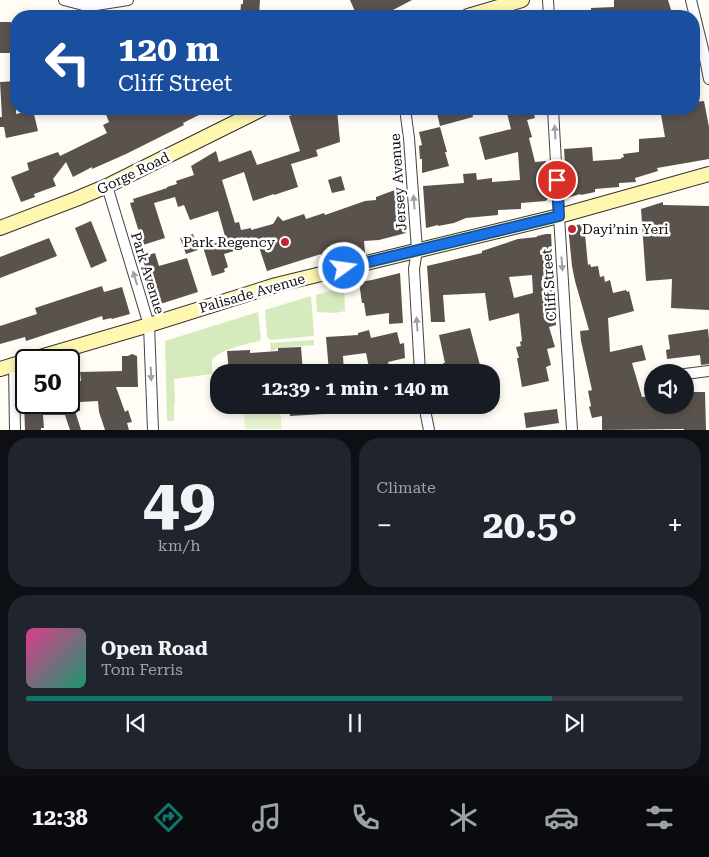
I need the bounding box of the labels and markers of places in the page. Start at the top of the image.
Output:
pin [536,159,578,201]
place label: Dayi’nin Yeri [582,221,669,237]
marker: Dayi’nin Yeri [566,223,578,235]
place label: Park Regency [183,234,276,250]
marker: Park Regency [279,236,291,248]

